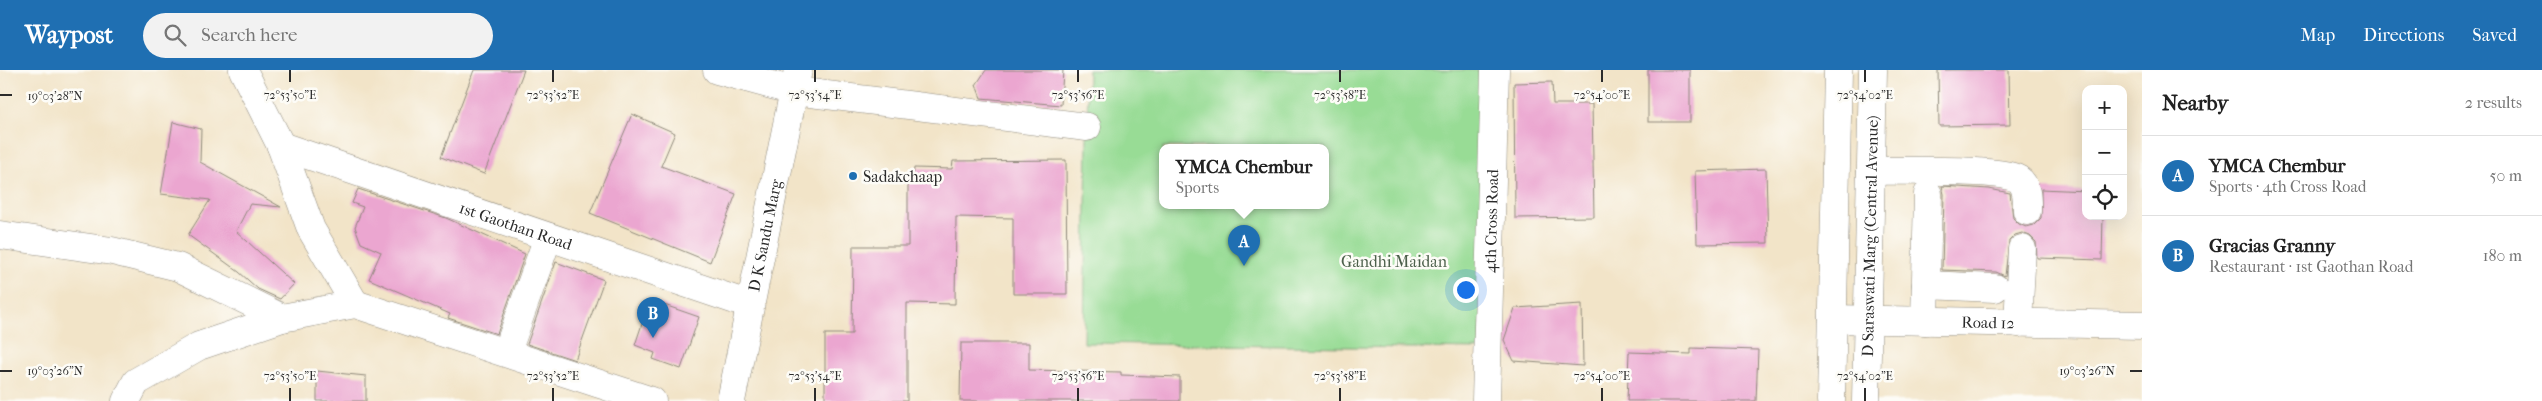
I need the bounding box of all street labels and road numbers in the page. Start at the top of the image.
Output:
street label: D Saraswati Marg (Central Avenue) [1858,115,1882,357]
street label: 4th Cross Road [1480,169,1502,273]
street label: D K Sandu Marg [744,177,786,293]
street label: 1st Gaothan Road [457,198,575,254]
street label: Road 12 [1961,312,2015,333]

